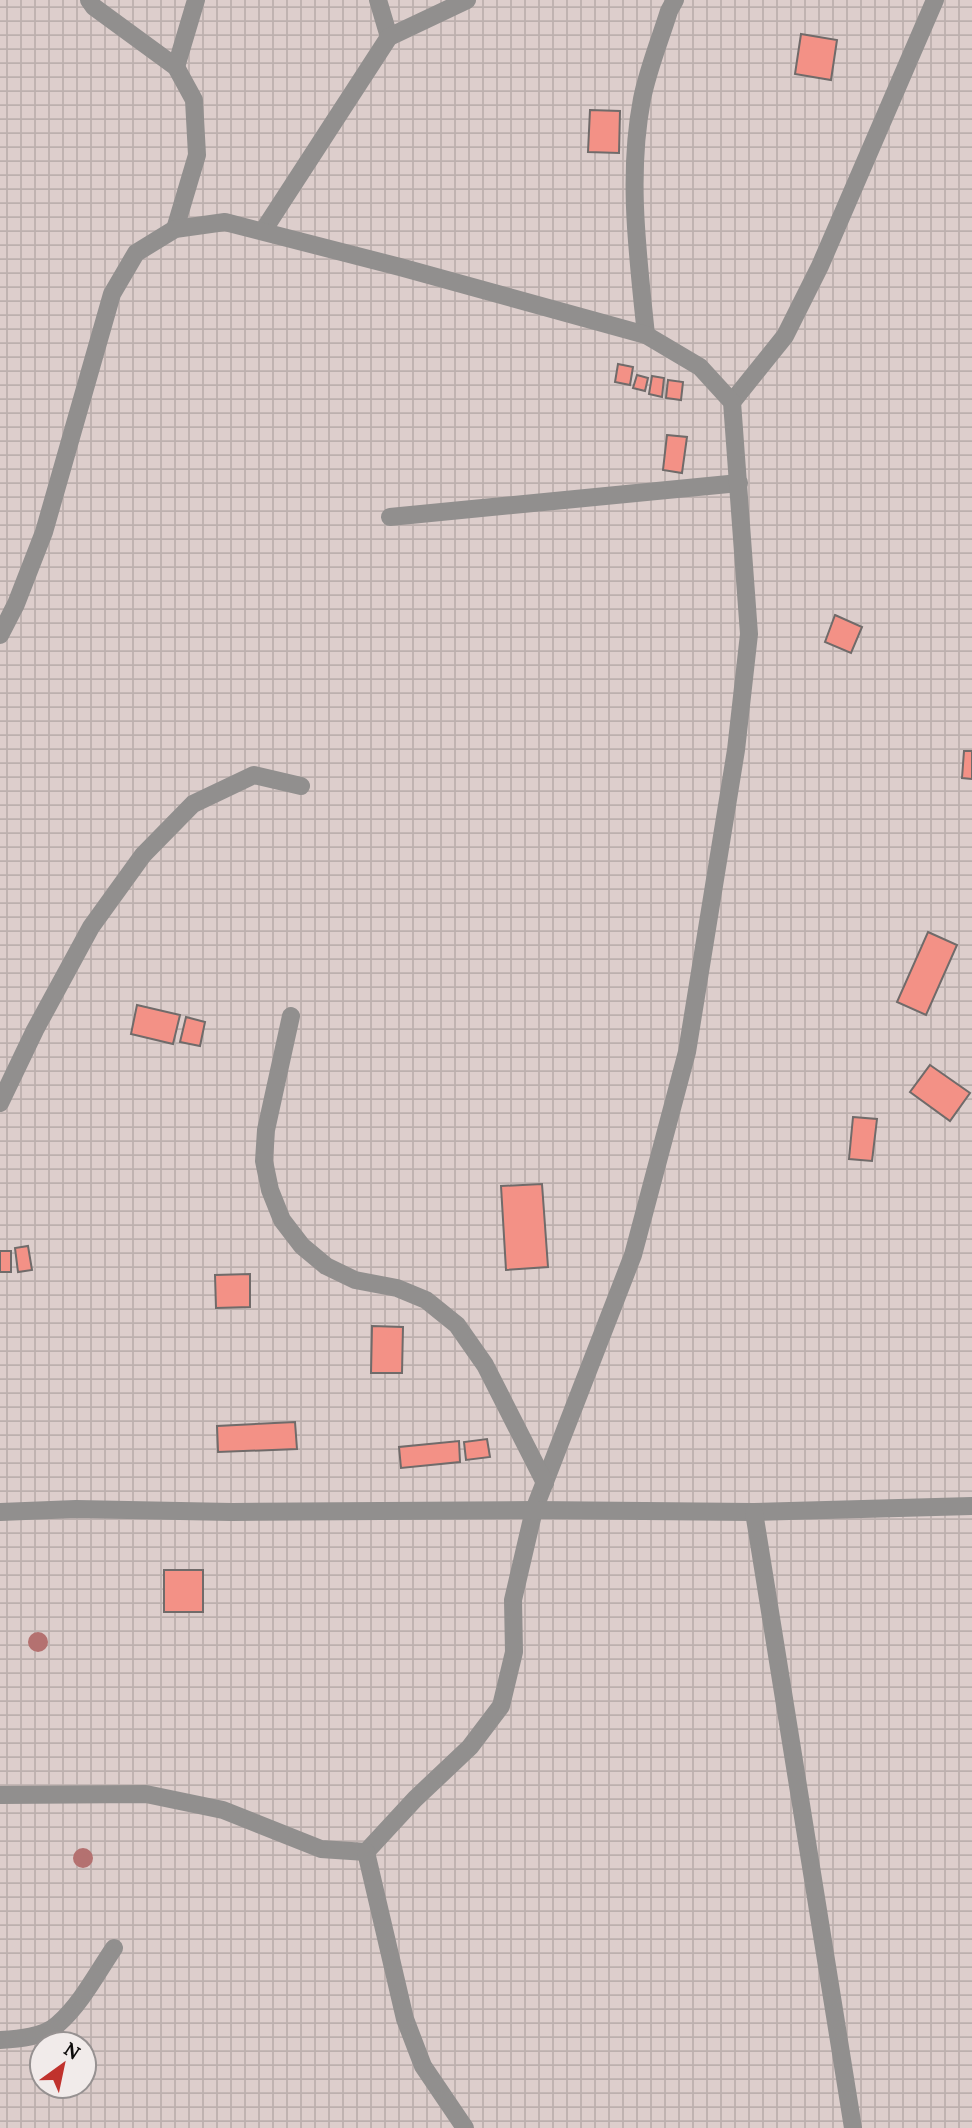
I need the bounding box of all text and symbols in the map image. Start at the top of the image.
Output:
north arrow [28,2030,98,2100]
text: N [60,2037,85,2065]

